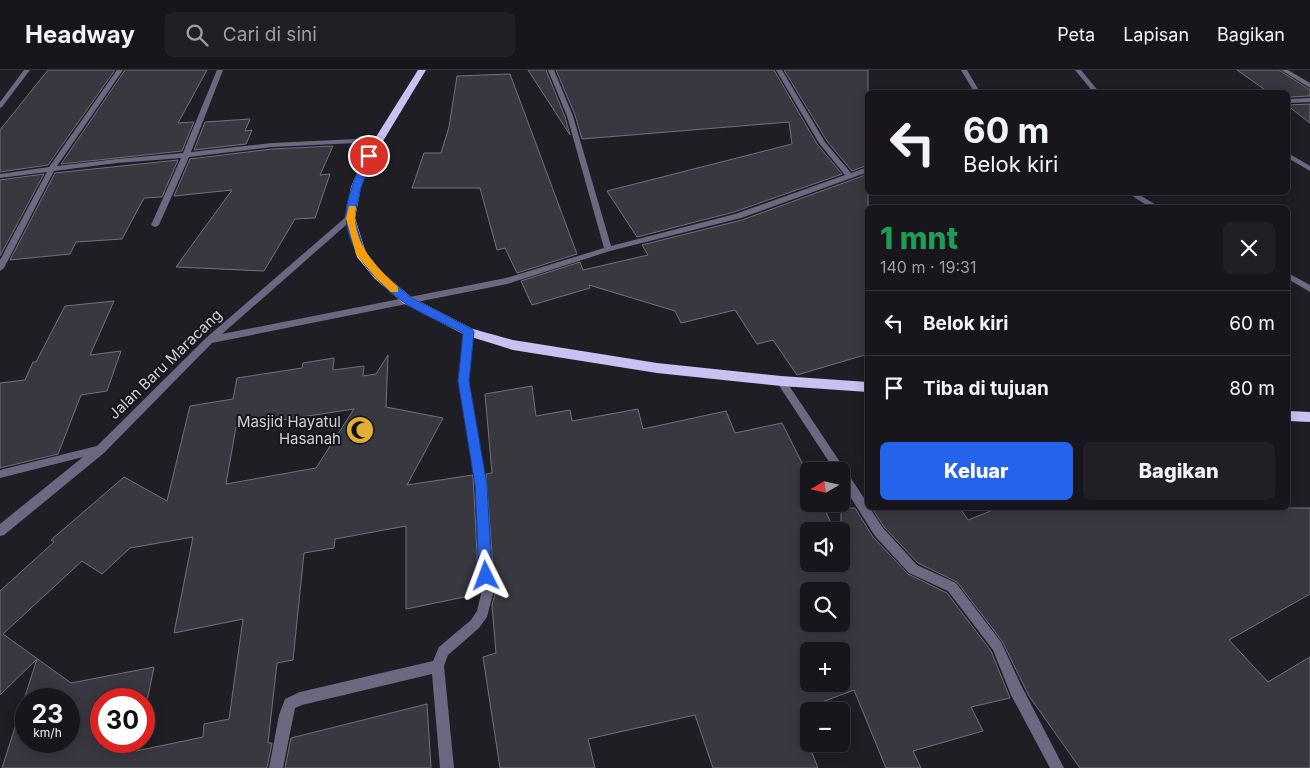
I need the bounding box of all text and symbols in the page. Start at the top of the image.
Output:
search box [165,12,515,57]
text: Headway [25,20,135,49]
icon: search [183,21,211,49]
text: Cari di sini [223,23,317,46]
text: Peta [1057,24,1095,45]
text: Lapisan [1123,24,1189,45]
text: Bagikan [1217,24,1285,45]
text: 60 m [963,109,1050,151]
icon: left [880,110,945,175]
pin [348,135,390,177]
icon: arrive [355,142,383,170]
text: Belok kiri [963,151,1058,177]
text: 1 mnt [880,220,958,256]
button: close [1223,222,1275,274]
text: 140 m · 19:31 [880,257,977,277]
street label: Jalan Baru Maracang [104,305,226,423]
icon: left [880,309,908,337]
text: Belok kiri [923,312,1008,335]
text: 60 m [1229,312,1275,335]
icon: arrive [880,374,908,402]
text: Tiba di tujuan [923,377,1049,400]
text: 80 m [1229,377,1275,400]
place label: Masjid Hayatul Hasanah [237,412,341,448]
mosque icon: Masjid Hayatul Hasanah [345,415,375,445]
button: Keluar [880,442,1073,500]
button: Bagikan [1083,442,1275,500]
north arrow [800,462,850,512]
map controls [800,462,850,752]
button: sound [800,522,850,572]
position arrow [459,549,511,601]
button: search [800,582,850,632]
button: + [800,642,850,692]
speed limit sign: 30 [90,688,155,753]
text: 23 [32,699,63,729]
button: − [800,702,850,752]
text: km/h [33,725,62,740]

